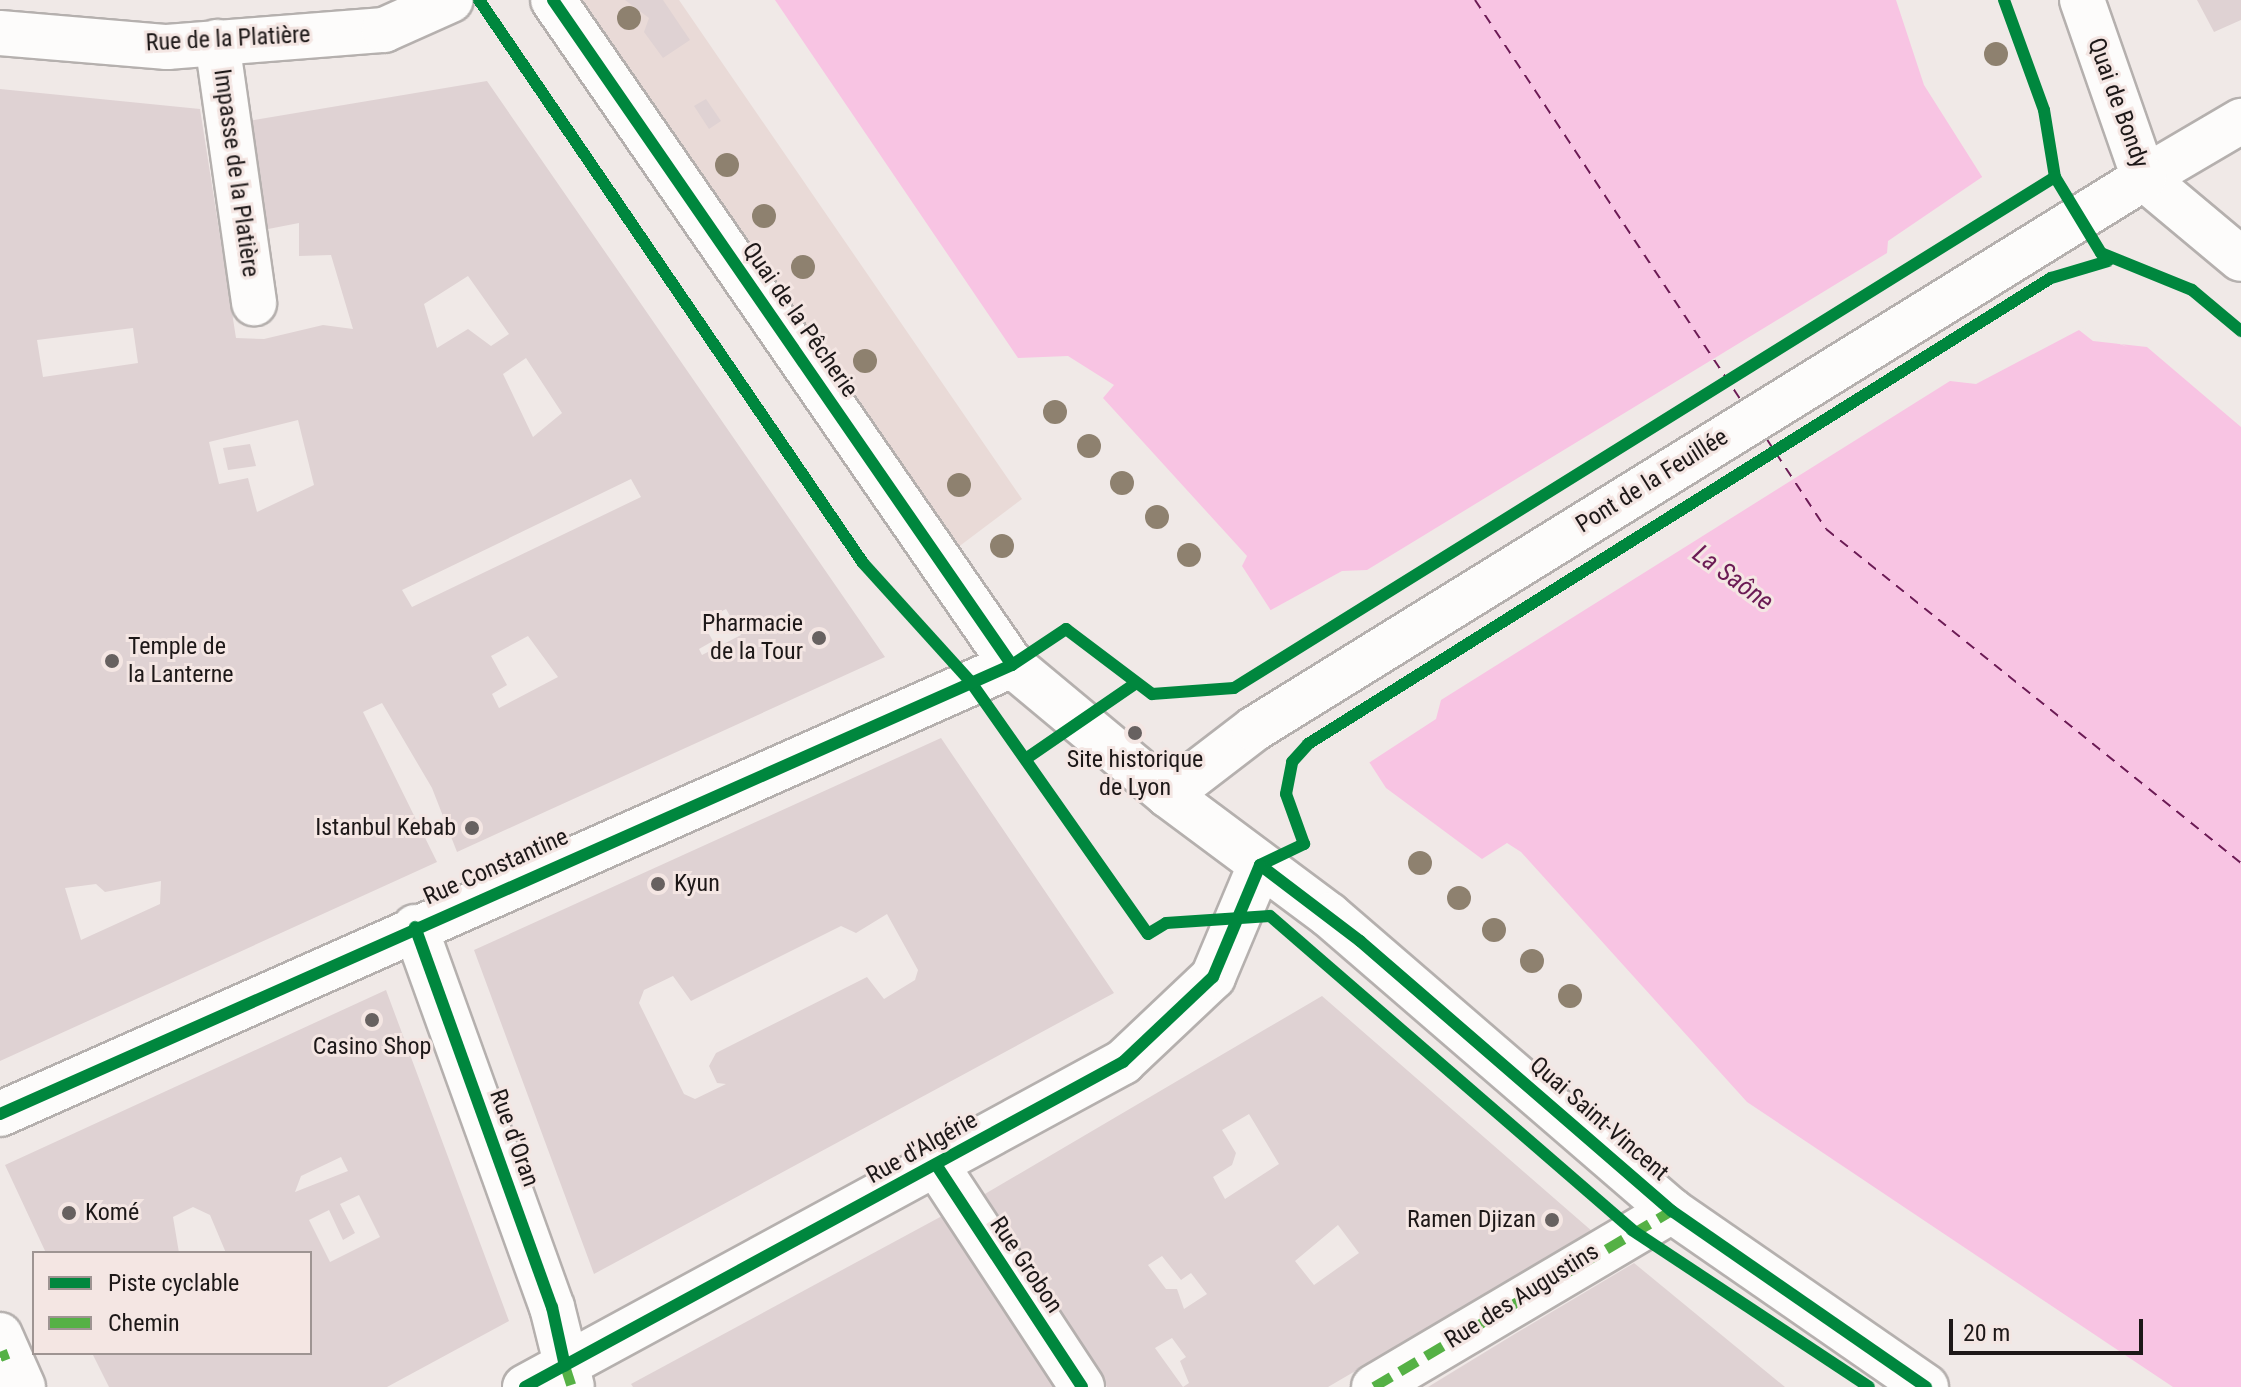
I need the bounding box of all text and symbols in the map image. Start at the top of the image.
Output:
street label: Rue de la Platière [145,20,311,58]
street label: Quai de Bondy [2081,34,2155,172]
street label: Impasse de la Platière [207,67,265,279]
street label: Quai de la Pêcherie [736,237,864,403]
street label: Pont de la Feuillée [1571,423,1733,539]
water label: La Saône [1687,538,1779,618]
place label: Pharmacie de la Tour [702,610,803,666]
marker: Pharmacie de la Tour [810,629,828,647]
place label: Temple de la Lanterne [128,633,234,689]
marker: Temple de la Lanterne [103,652,121,670]
marker: Site historique de Lyon [1126,724,1144,742]
place label: Site historique de Lyon [1067,746,1203,802]
place label: Istanbul Kebab [315,814,456,842]
marker: Istanbul Kebab [463,819,481,837]
street label: Rue Constantine [419,822,573,912]
place label: Kyun [674,870,720,898]
marker: Kyun [649,875,667,893]
marker: Casino Shop [363,1011,381,1029]
place label: Casino Shop [313,1033,431,1061]
street label: Quai Saint-Vincent [1524,1051,1674,1187]
street label: Rue d'Oran [483,1085,545,1191]
street label: Rue d'Algérie [862,1106,982,1190]
place label: Komé [85,1199,139,1227]
marker: Komé [60,1204,78,1222]
place label: Ramen Djizan [1407,1206,1536,1234]
street label: Rue Grobon [983,1211,1069,1319]
marker: Ramen Djizan [1543,1211,1561,1229]
street label: Rue des Augustins [1440,1237,1604,1355]
legend [32,1251,312,1355]
text: Piste cyclable [108,1269,239,1297]
scale bar [1953,1303,2147,1353]
text: Chemin [108,1309,180,1337]
text: 20 m [1963,1319,2010,1347]

